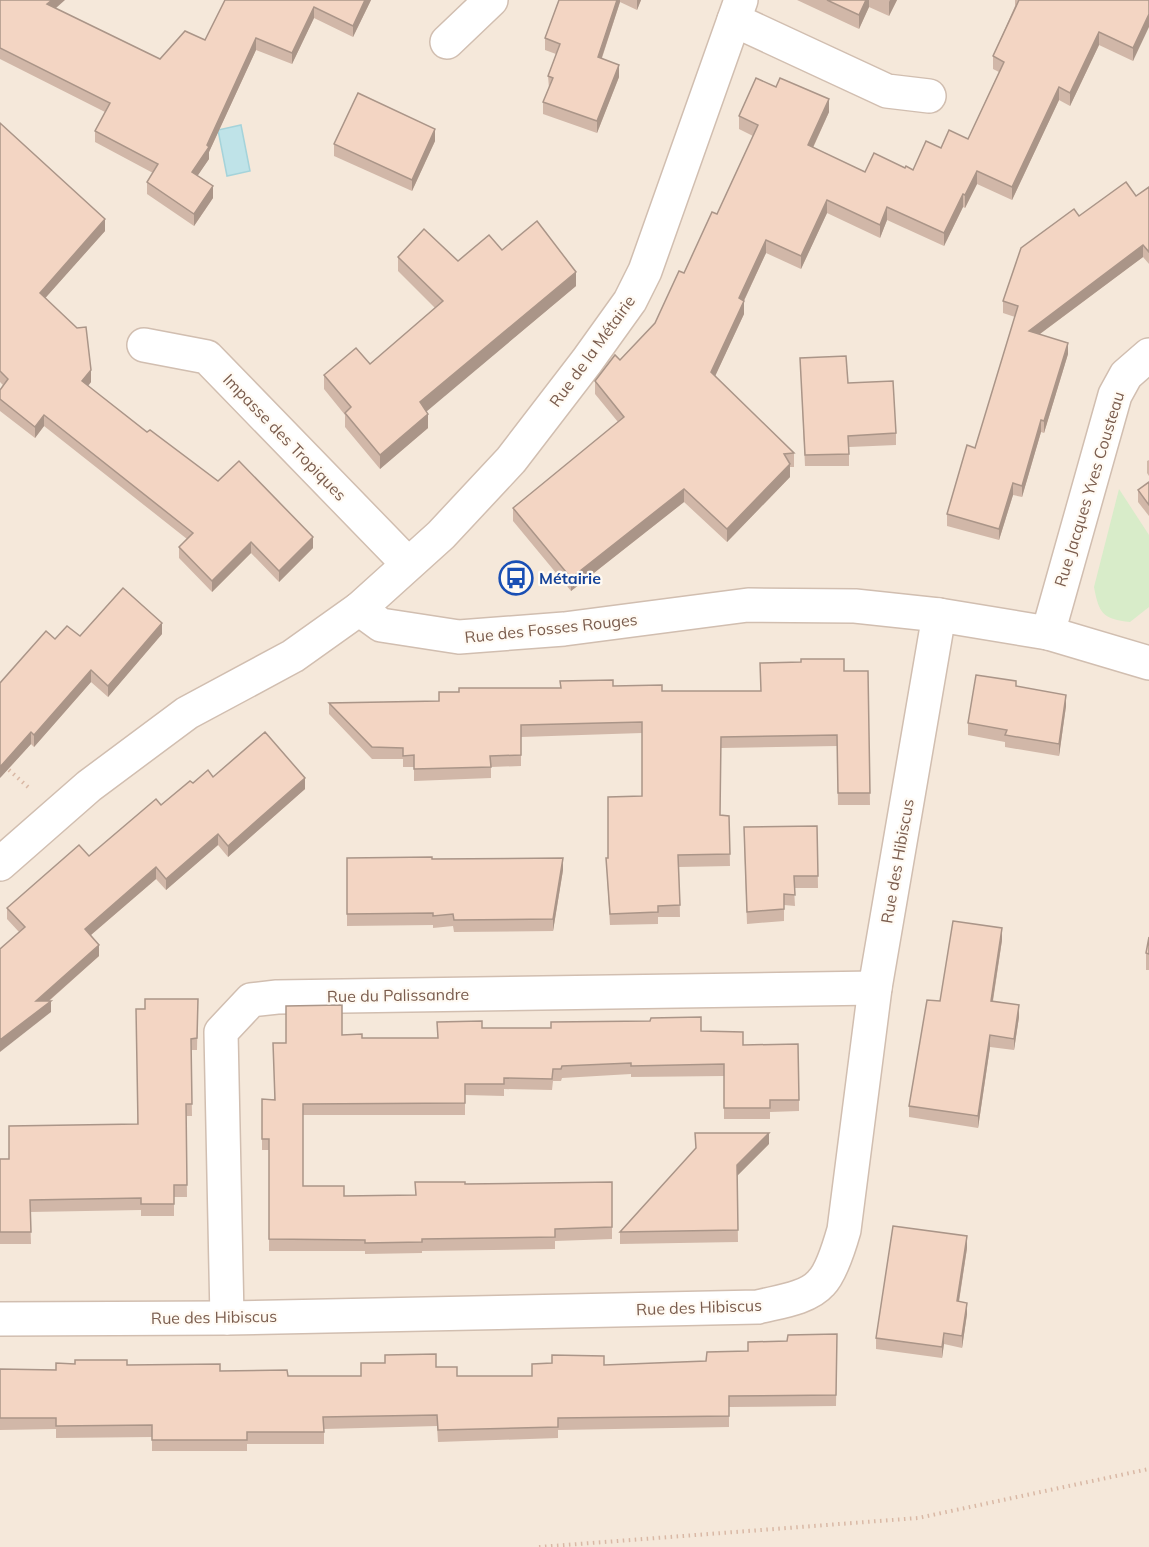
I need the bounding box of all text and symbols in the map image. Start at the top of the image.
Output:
street label: Rue de la Métairie [545,291,639,411]
street label: Impasse des Tropiques [219,369,351,505]
street label: Rue Jacques Yves Cousteau [1050,389,1128,589]
bus stop icon: Métairie [498,560,534,596]
place label: Métairie [539,568,601,588]
street label: Rue des Fosses Rouges [464,609,638,647]
street label: Rue des Hibiscus [876,797,918,925]
street label: Rue du Palissandre [327,984,469,1006]
street label: Rue des Hibiscus [636,1295,762,1319]
street label: Rue des Hibiscus [151,1306,277,1328]

